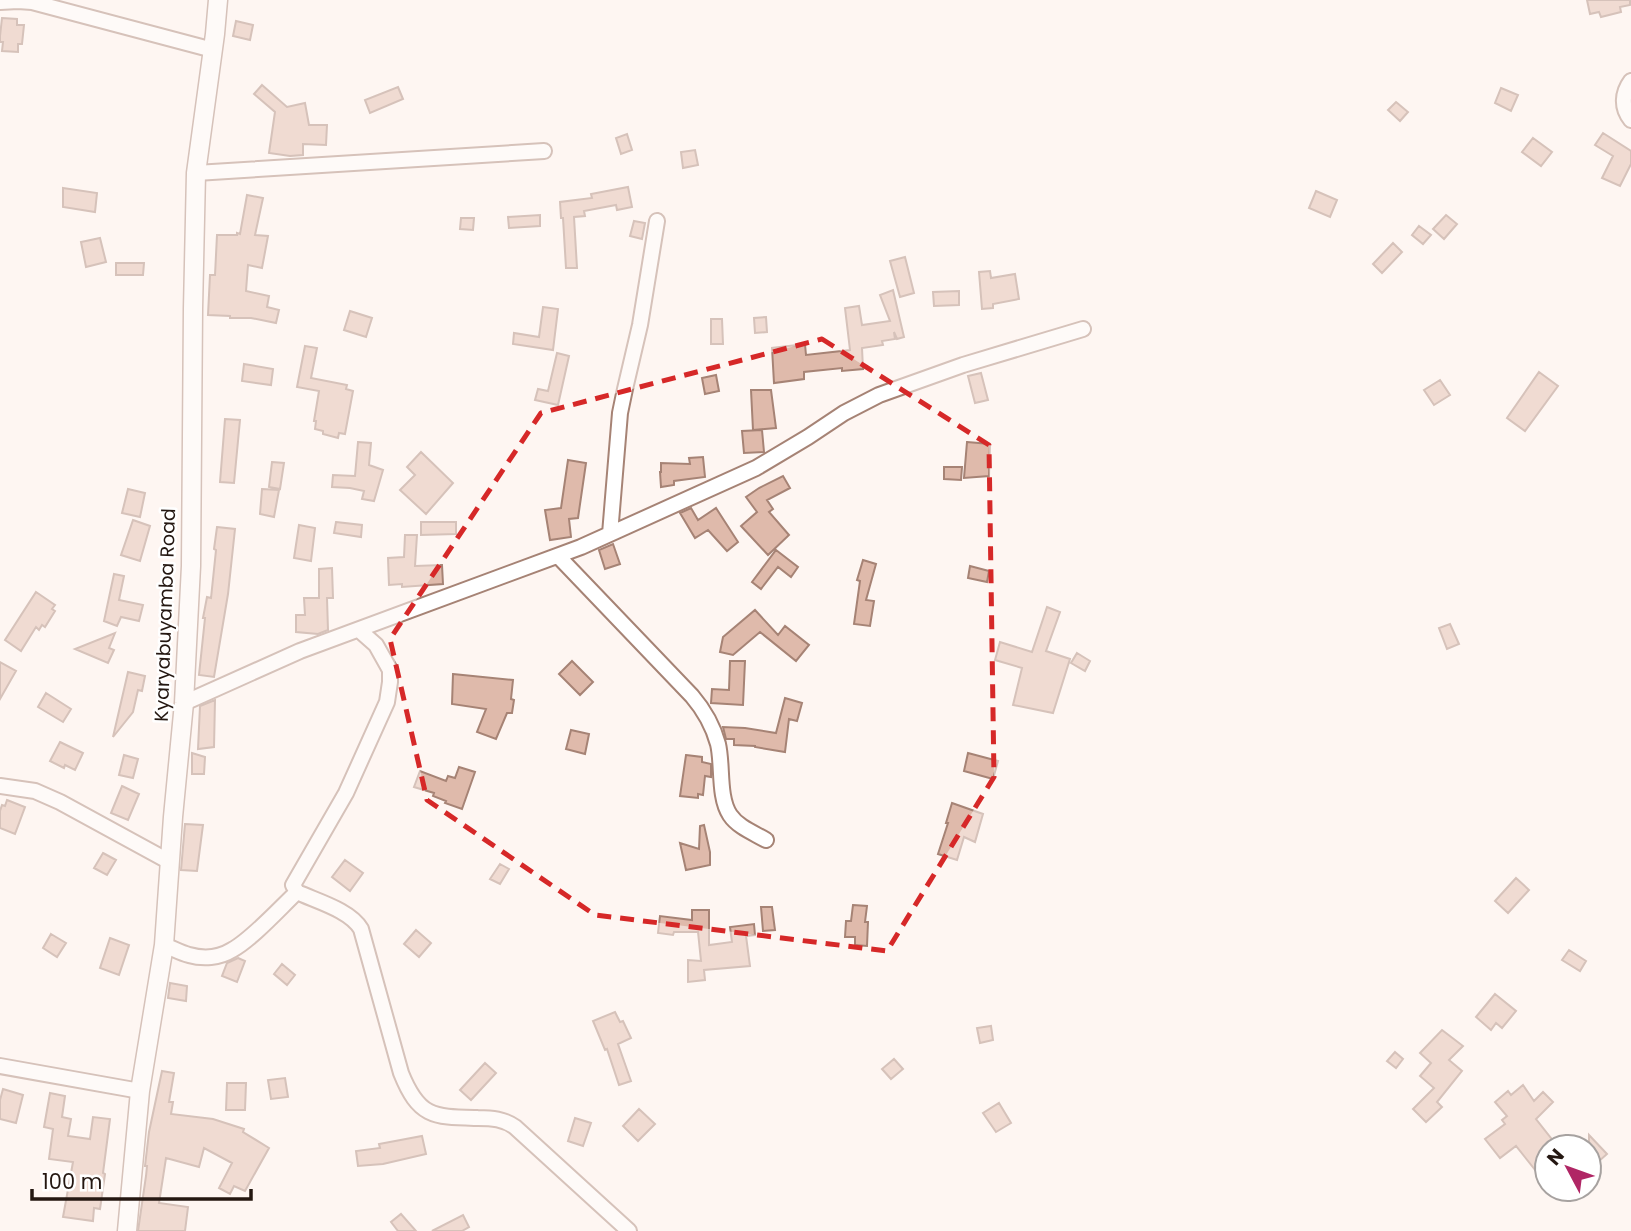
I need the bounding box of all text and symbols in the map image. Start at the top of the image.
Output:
street label: Kyaryabuyamba Road [148,508,182,722]
north arrow [1533,1133,1603,1203]
text: N [1541,1143,1570,1171]
scale bar [32,1158,250,1202]
text: 100 m [42,1167,102,1196]

